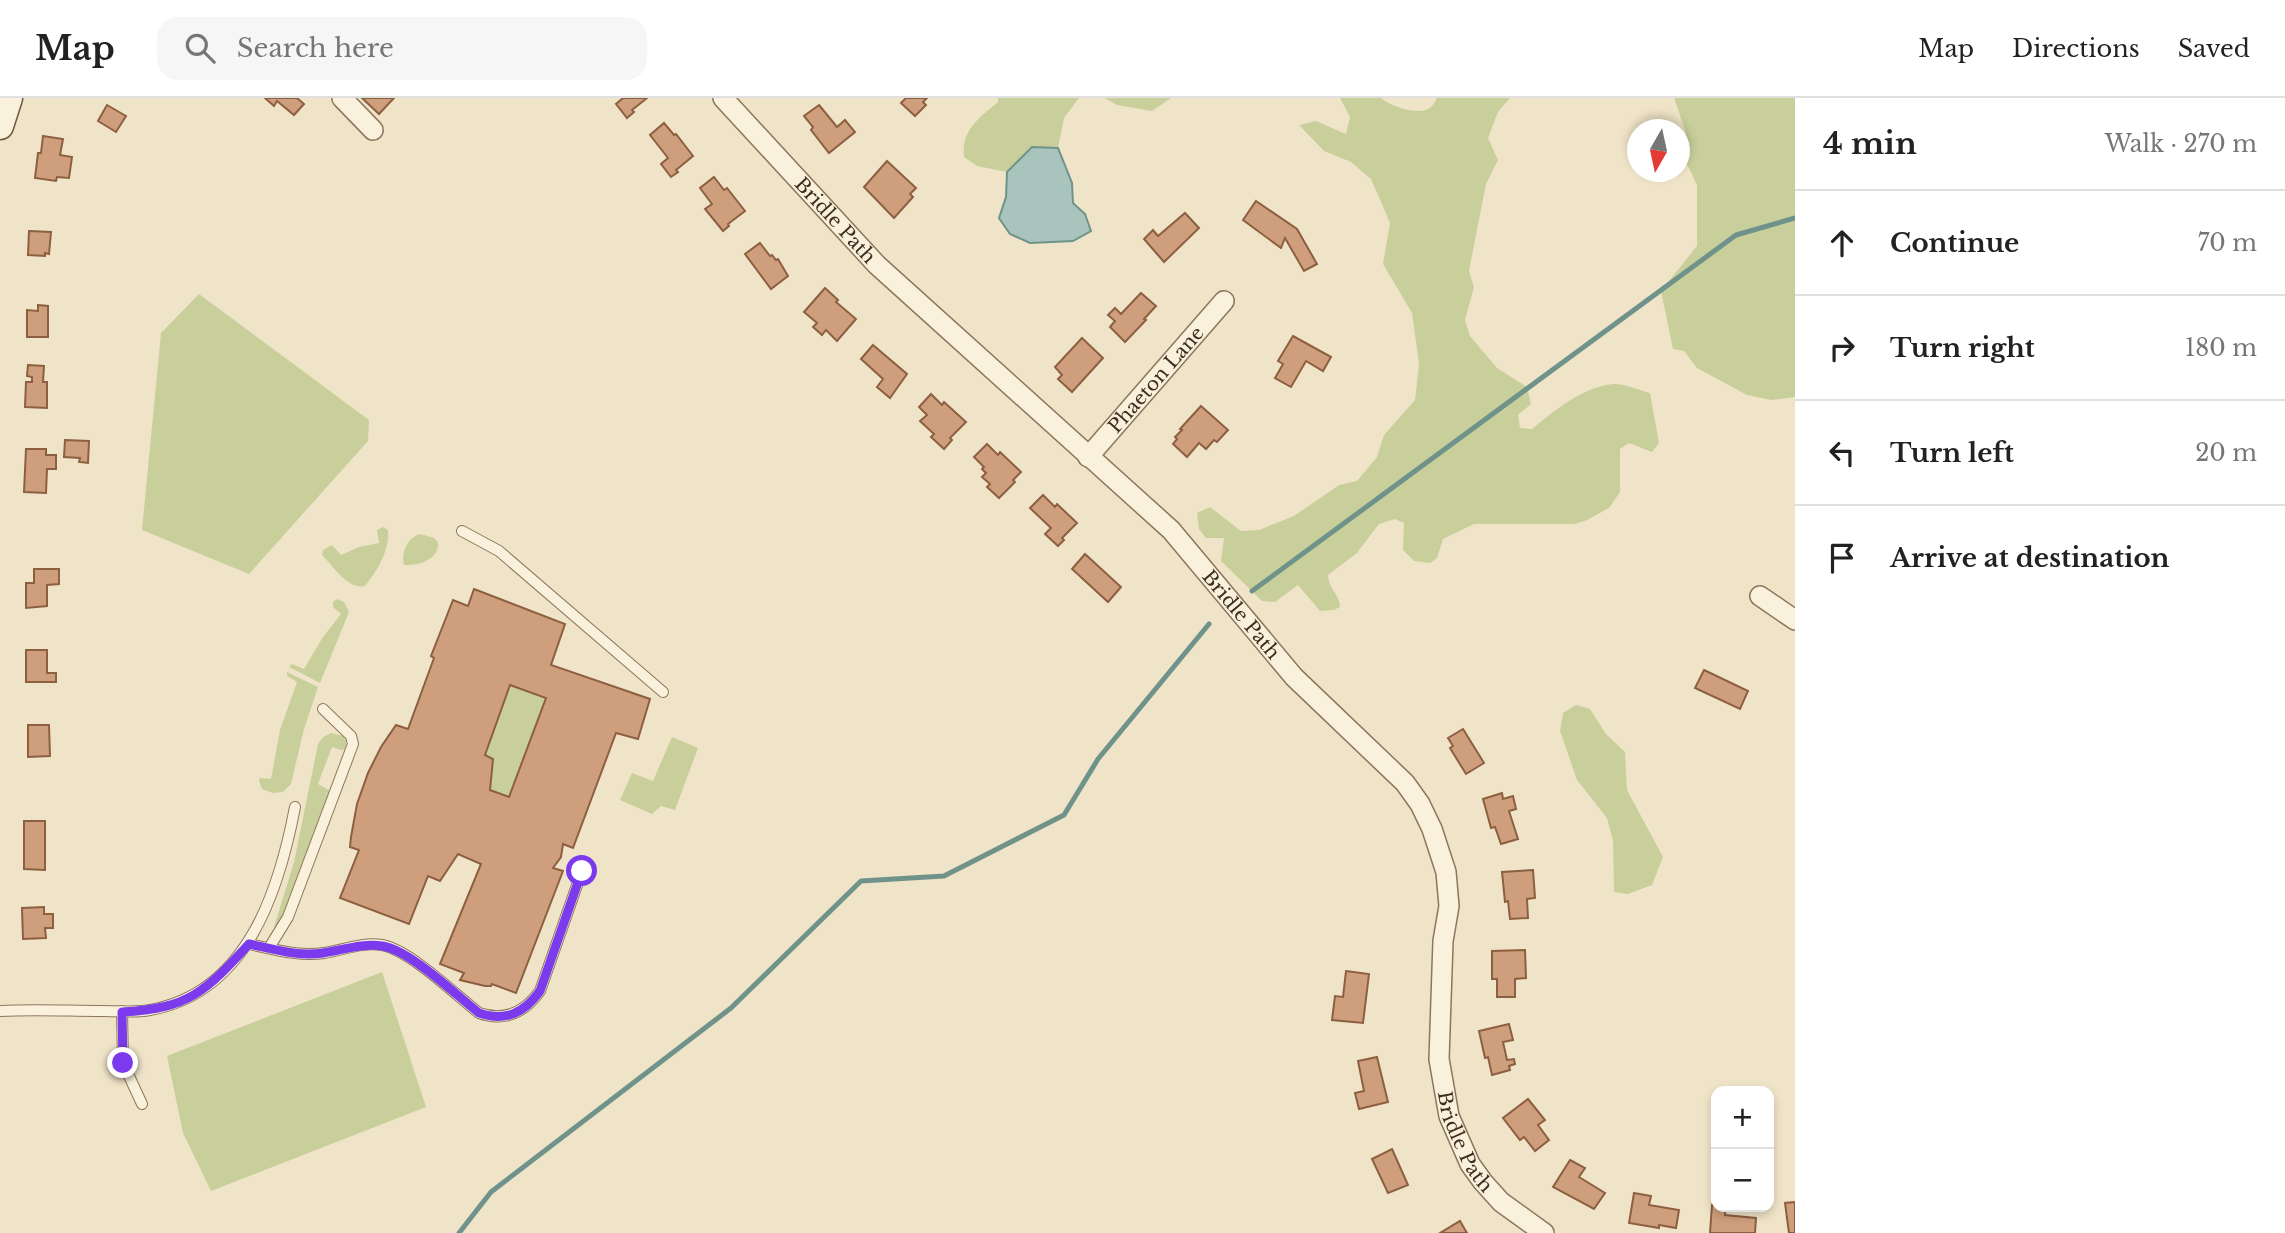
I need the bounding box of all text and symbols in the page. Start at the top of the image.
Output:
search box [157,17,647,80]
text: Map [35,28,115,69]
icon: search [181,29,219,67]
text: Search here [237,32,394,64]
text: Map [1918,34,1974,63]
text: Directions [2012,34,2140,63]
text: Saved [2178,34,2250,63]
north arrow [1627,119,1690,182]
text: 4 min [1823,125,1917,162]
text: Walk · 270 m [2105,130,2257,158]
street label: Bridle Path [790,172,881,268]
icon: ahead [1823,224,1861,262]
text: Continue [1890,227,2019,259]
text: 70 m [2198,229,2257,257]
street label: Phaeton Lane [1103,322,1209,438]
icon: right [1823,329,1861,367]
text: Turn right [1890,332,2035,364]
text: 180 m [2185,334,2257,362]
icon: left [1823,434,1861,472]
text: Turn left [1890,437,2014,469]
text: 20 m [2195,439,2257,467]
icon: arrive [1823,539,1861,577]
text: Arrive at destination [1890,542,2170,574]
street label: Bridle Path [1197,565,1285,664]
route start [566,855,597,886]
route end [107,1047,138,1078]
map controls [1711,1086,1774,1212]
button: + [1711,1086,1774,1149]
street label: Bridle Path [1433,1089,1498,1197]
button: − [1711,1149,1774,1212]

